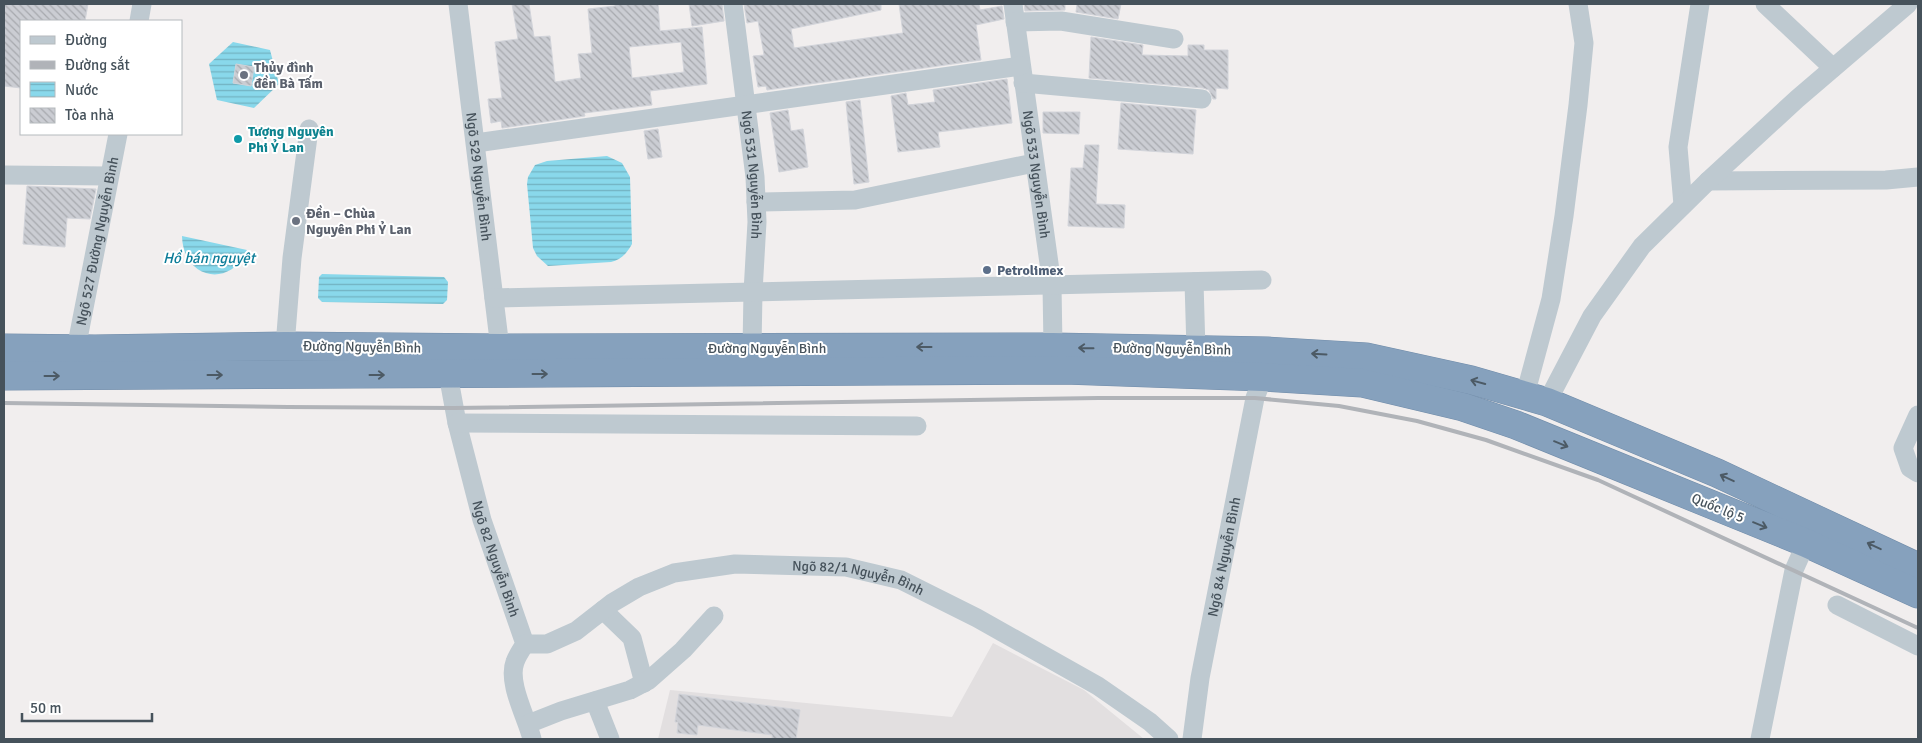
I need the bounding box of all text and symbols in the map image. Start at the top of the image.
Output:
legend [20,20,182,135]
text: Đường [65,31,107,49]
text: Đường sắt [65,55,130,74]
place label: Thủy đình đền Bà Tấm [254,59,323,92]
marker: Thủy đình đền Bà Tấm [238,69,250,81]
text: Nước [65,81,98,99]
text: Tòa nhà [65,106,114,124]
street label: Ngõ 531 Nguyễn Bình [738,109,766,240]
street label: Ngõ 533 Nguyễn Bình [1019,109,1054,240]
street label: Ngõ 529 Nguyễn Bình [463,111,495,242]
place label: Tượng Nguyên Phi Ỷ Lan [248,123,334,156]
marker: Tượng Nguyên Phi Ỷ Lan [232,133,244,145]
street label: Ngõ 527 Đường Nguyễn Bình [72,155,122,327]
place label: Đền – Chùa Nguyên Phi Ỷ Lan [306,205,412,238]
marker: Đền – Chùa Nguyên Phi Ỷ Lan [290,215,302,227]
water label: Hồ bán nguyệt [163,249,257,267]
place label: Petrolimex [997,262,1063,279]
marker: Petrolimex [981,264,993,276]
street label: Đường Nguyễn Bình [303,337,421,357]
street label: Đường Nguyễn Bình [1113,339,1231,359]
street label: Đường Nguyễn Bình [708,340,826,357]
one-way arrow [916,342,932,352]
one-way arrow [1078,343,1094,352]
one-way arrow [1311,349,1327,358]
one-way arrow [532,369,548,379]
one-way arrow [206,370,223,380]
one-way arrow [369,370,385,380]
one-way arrow [44,371,60,381]
one-way arrow [1471,377,1487,387]
one-way arrow [1554,440,1569,449]
one-way arrow [1720,472,1735,482]
street label: Quốc lộ 5 [1689,490,1747,526]
street label: Ngõ 84 Nguyễn Bình [1204,495,1244,618]
street label: Ngõ 82 Nguyễn Bình [469,499,523,619]
one-way arrow [1752,521,1768,530]
one-way arrow [1867,541,1882,550]
street label: Ngõ 82/1 Nguyễn Bình [792,557,927,599]
scale bar [22,690,152,722]
text: 50 m [30,699,61,717]

